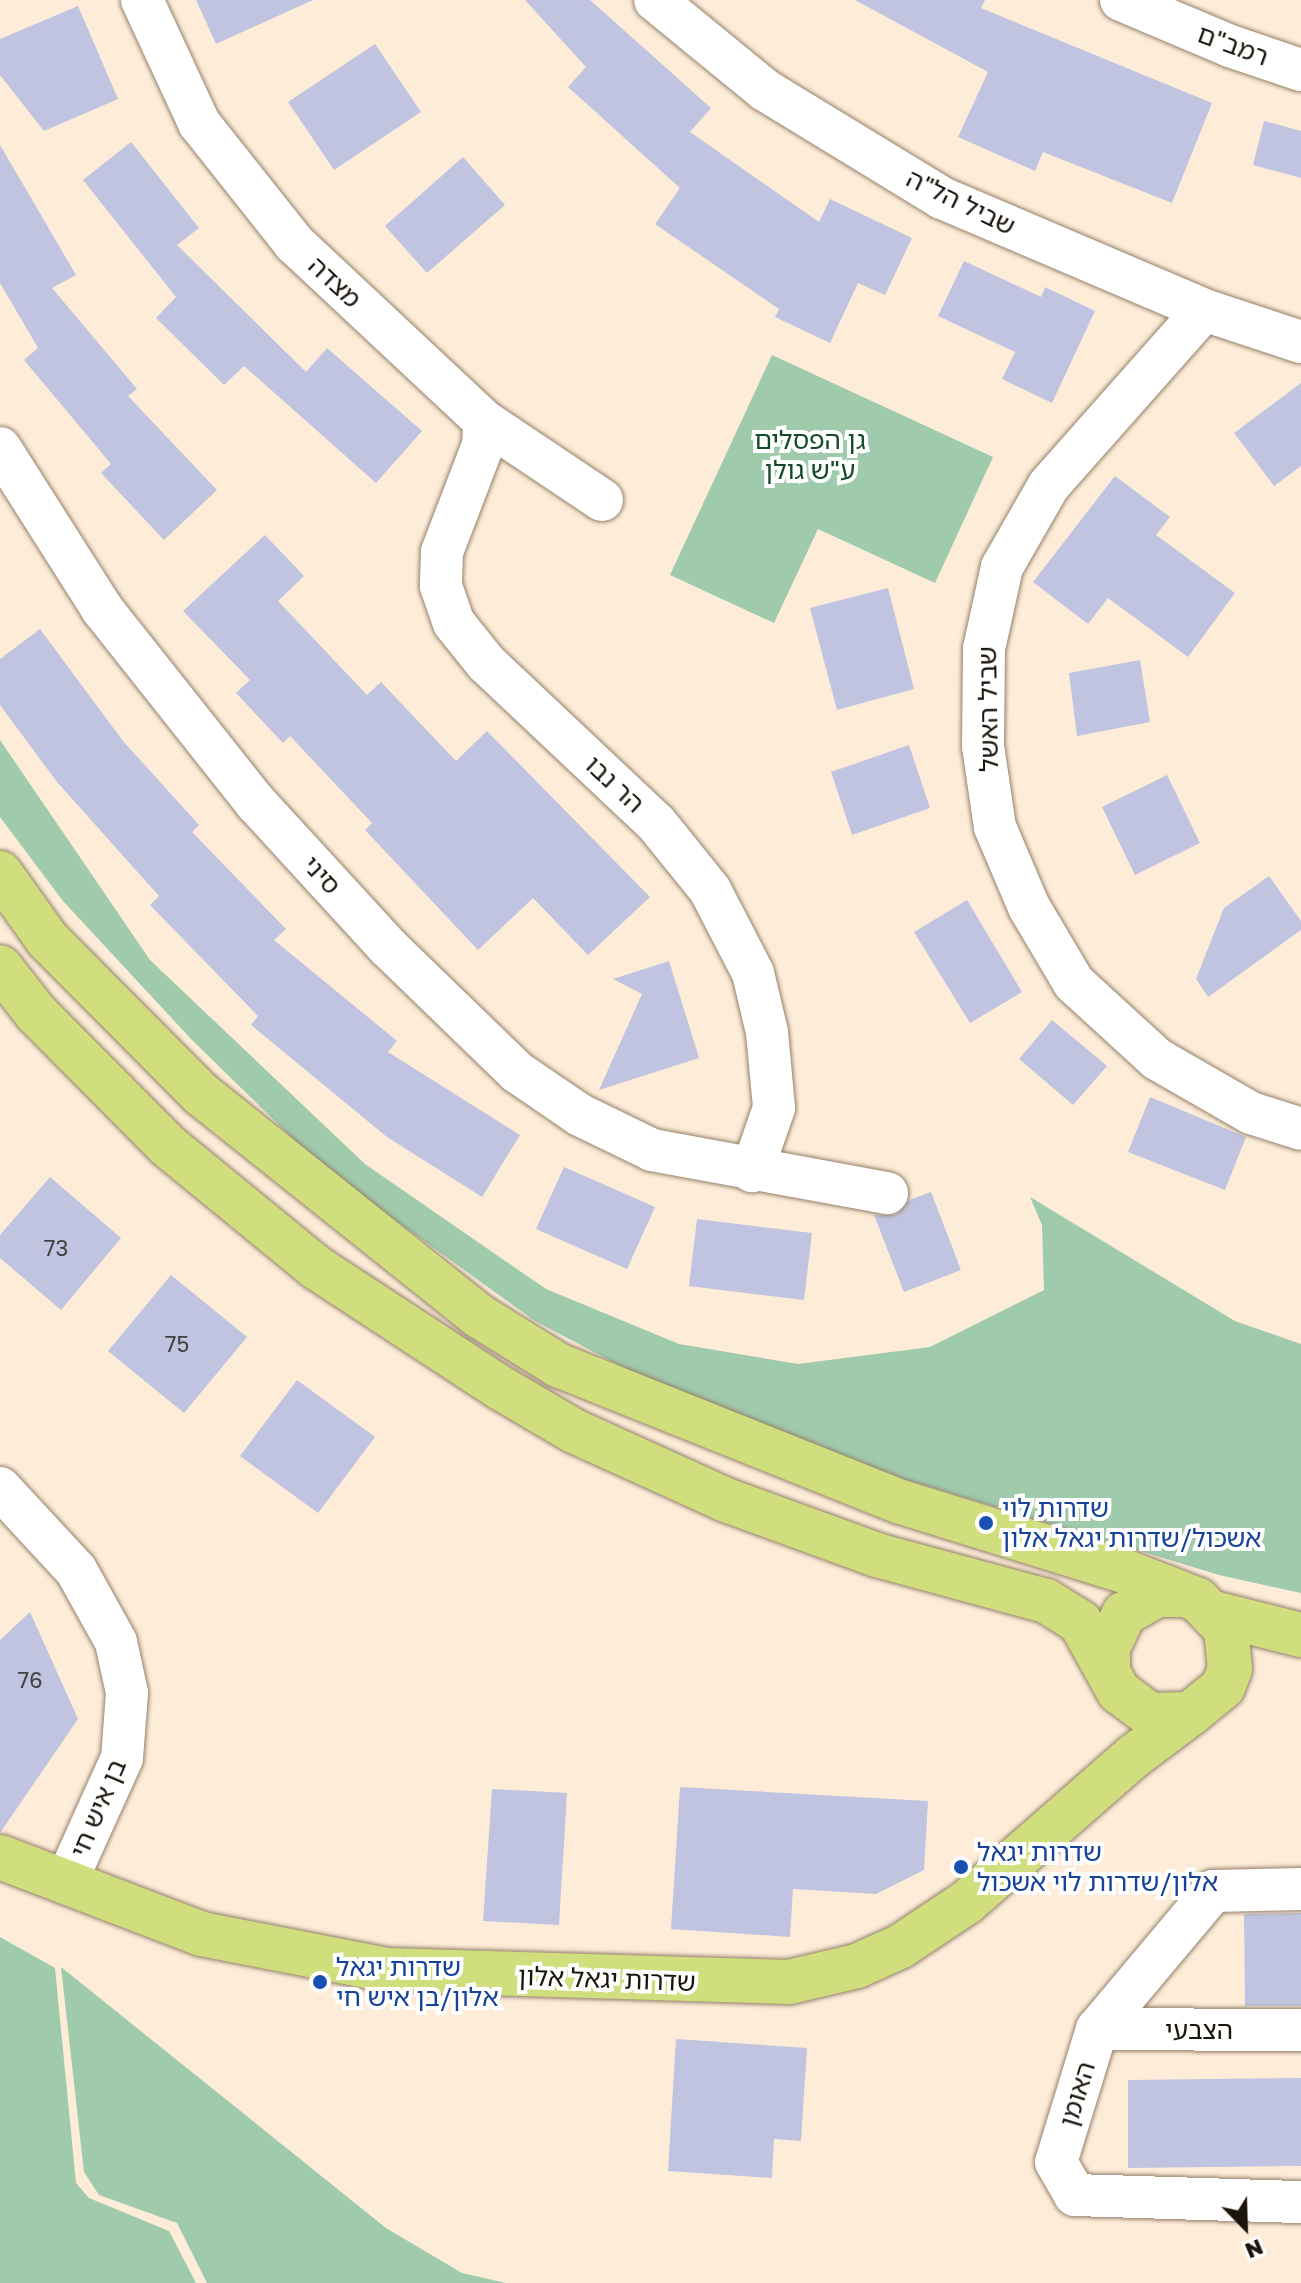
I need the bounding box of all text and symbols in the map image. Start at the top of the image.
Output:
street label: רמב"ם [1193,18,1273,72]
street label: שביל הל"ה [901,162,1021,242]
street label: מצדה [302,250,368,314]
park label: גן הפסלים ע"ש גולן [754,424,866,486]
street label: שביל האשל [971,646,1005,772]
street label: הר נבו [579,749,651,819]
street label: סיני [296,849,348,901]
house number: 73 [44,1235,68,1261]
house number: 75 [165,1331,189,1357]
place label: שדרות לוי אשכול/שדרות יגאל אלון [1002,1492,1261,1554]
marker: שדרות לוי אשכול/שדרות יגאל אלון [977,1514,995,1532]
house number: 76 [18,1667,42,1693]
street label: בן איש חי [63,1754,133,1862]
place label: שדרות יגאל אלון/שדרות לוי אשכול [977,1836,1218,1898]
marker: שדרות יגאל אלון/שדרות לוי אשכול [952,1858,970,1876]
place label: שדרות יגאל אלון/בן איש חי [336,1951,499,2012]
street label: שדרות יגאל אלון [518,1960,696,1998]
marker: שדרות יגאל אלון/בן איש חי [311,1973,329,1991]
street label: הצבעי [1165,2014,1233,2046]
street label: האומן [1052,2058,1102,2130]
north arrow [1205,2187,1285,2267]
text: N [1242,2234,1268,2265]

